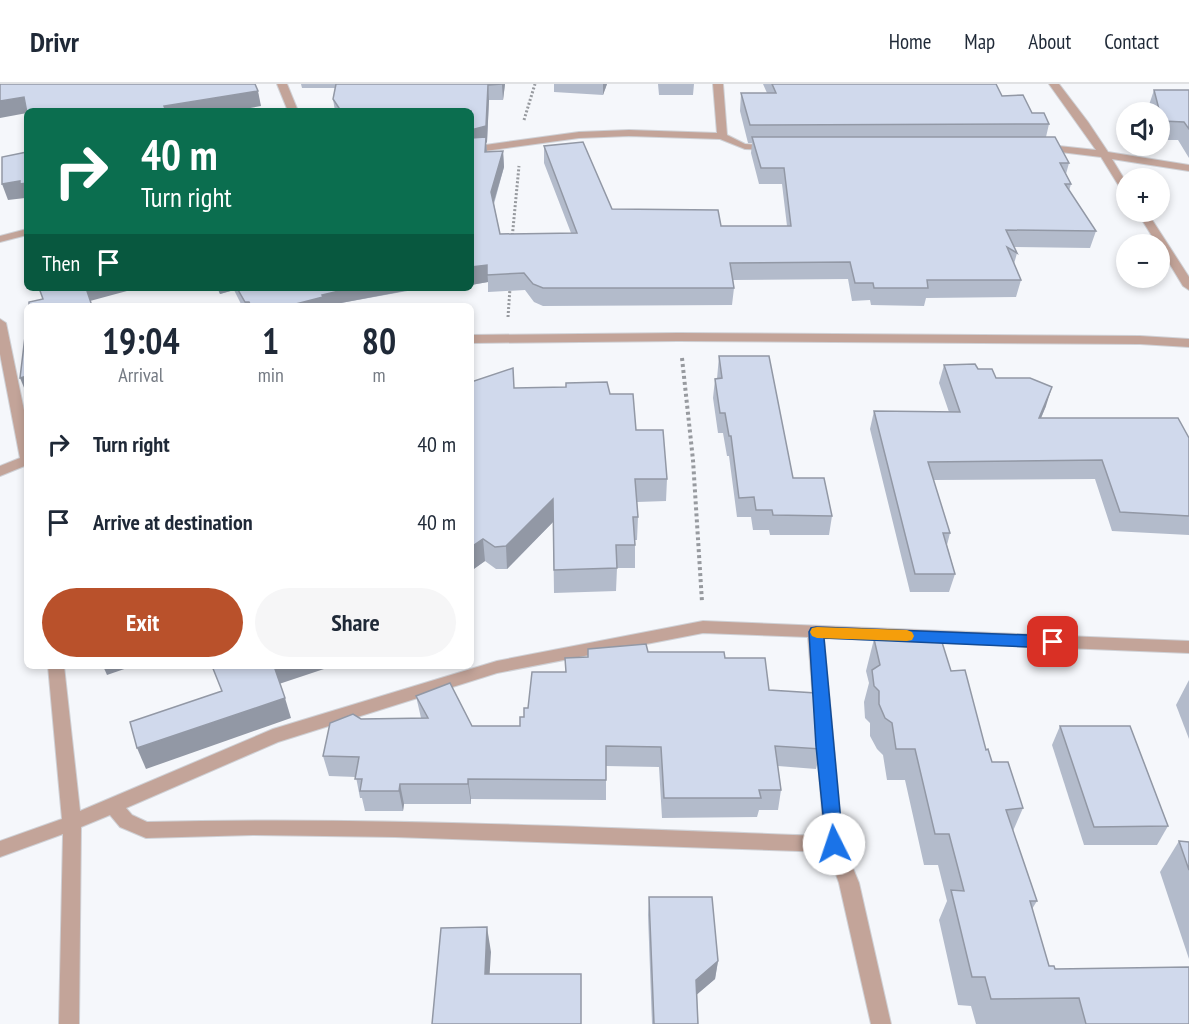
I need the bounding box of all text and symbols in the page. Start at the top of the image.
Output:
text: Drivr [30,23,79,60]
text: Home [889,28,931,55]
text: Map [964,28,995,55]
text: About [1028,28,1071,55]
text: Contact [1104,28,1159,55]
map controls [1116,102,1170,288]
button: sound [1116,102,1170,156]
text: 40 m [141,127,218,182]
icon: right [42,132,120,210]
button: + [1116,168,1170,222]
text: Turn right [141,180,232,214]
button: − [1116,234,1170,288]
icon: arrive [92,246,125,279]
text: Then [42,249,80,277]
text: 19:04 [102,317,180,364]
text: 1 [262,317,279,364]
text: 80 [362,317,396,364]
text: Arrival [118,362,163,388]
text: min [258,362,284,388]
text: m [372,362,385,388]
icon: right [42,428,75,461]
text: Turn right [93,430,170,458]
text: 40 m [417,430,456,458]
icon: arrive [42,506,75,539]
text: Arrive at destination [93,508,253,536]
text: 40 m [417,508,456,536]
button: Exit [42,588,243,657]
button: Share [255,588,456,657]
pin [1027,616,1078,667]
icon: arrive [1036,625,1069,658]
position arrow [802,812,866,876]

